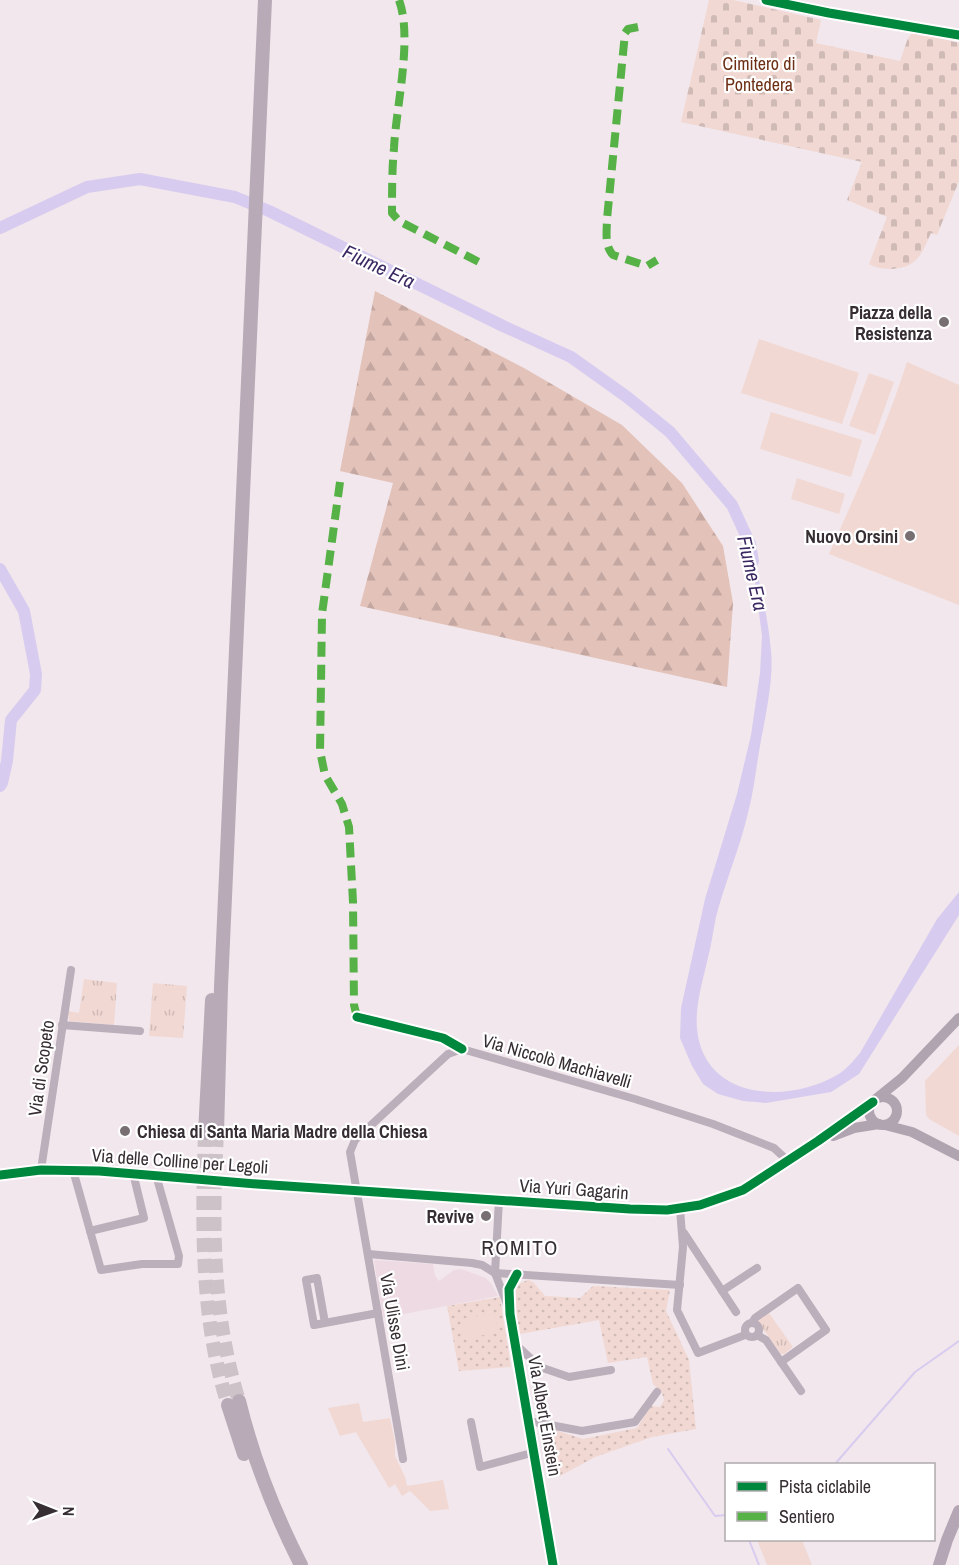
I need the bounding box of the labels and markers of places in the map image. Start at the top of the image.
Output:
place label: Piazza della Resistenza [849,300,933,346]
marker: Piazza della Resistenza [937,315,951,329]
place label: Nuovo Orsini [805,524,898,549]
marker: Nuovo Orsini [903,529,917,543]
place label: Chiesa di Santa Maria Madre della Chiesa [137,1119,428,1144]
marker: Chiesa di Santa Maria Madre della Chiesa [118,1124,132,1138]
place label: Revive [426,1204,474,1229]
marker: Revive [479,1209,493,1223]

